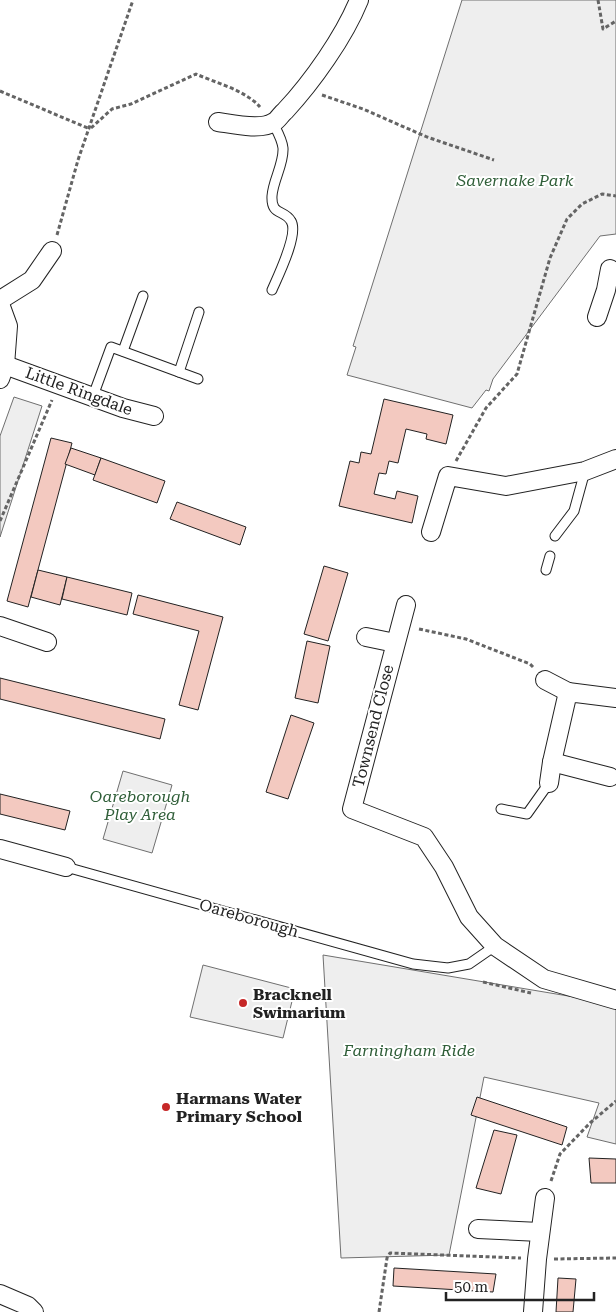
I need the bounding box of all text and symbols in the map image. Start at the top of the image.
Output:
park label: Savernake Park [455,171,574,190]
street label: Little Ringdale [23,363,135,419]
street label: Townsend Close [349,662,398,790]
park label: Oareborough Play Area [90,787,190,824]
street label: Oareborough [197,895,301,941]
place label: Bracknell Swimarium [253,985,346,1022]
marker: Bracknell Swimarium [237,997,249,1009]
park label: Farningham Ride [342,1041,475,1060]
place label: Harmans Water Primary School [176,1089,303,1126]
marker: Harmans Water Primary School [160,1101,172,1113]
scale bar [446,1270,594,1302]
text: 50 m [454,1278,489,1296]

